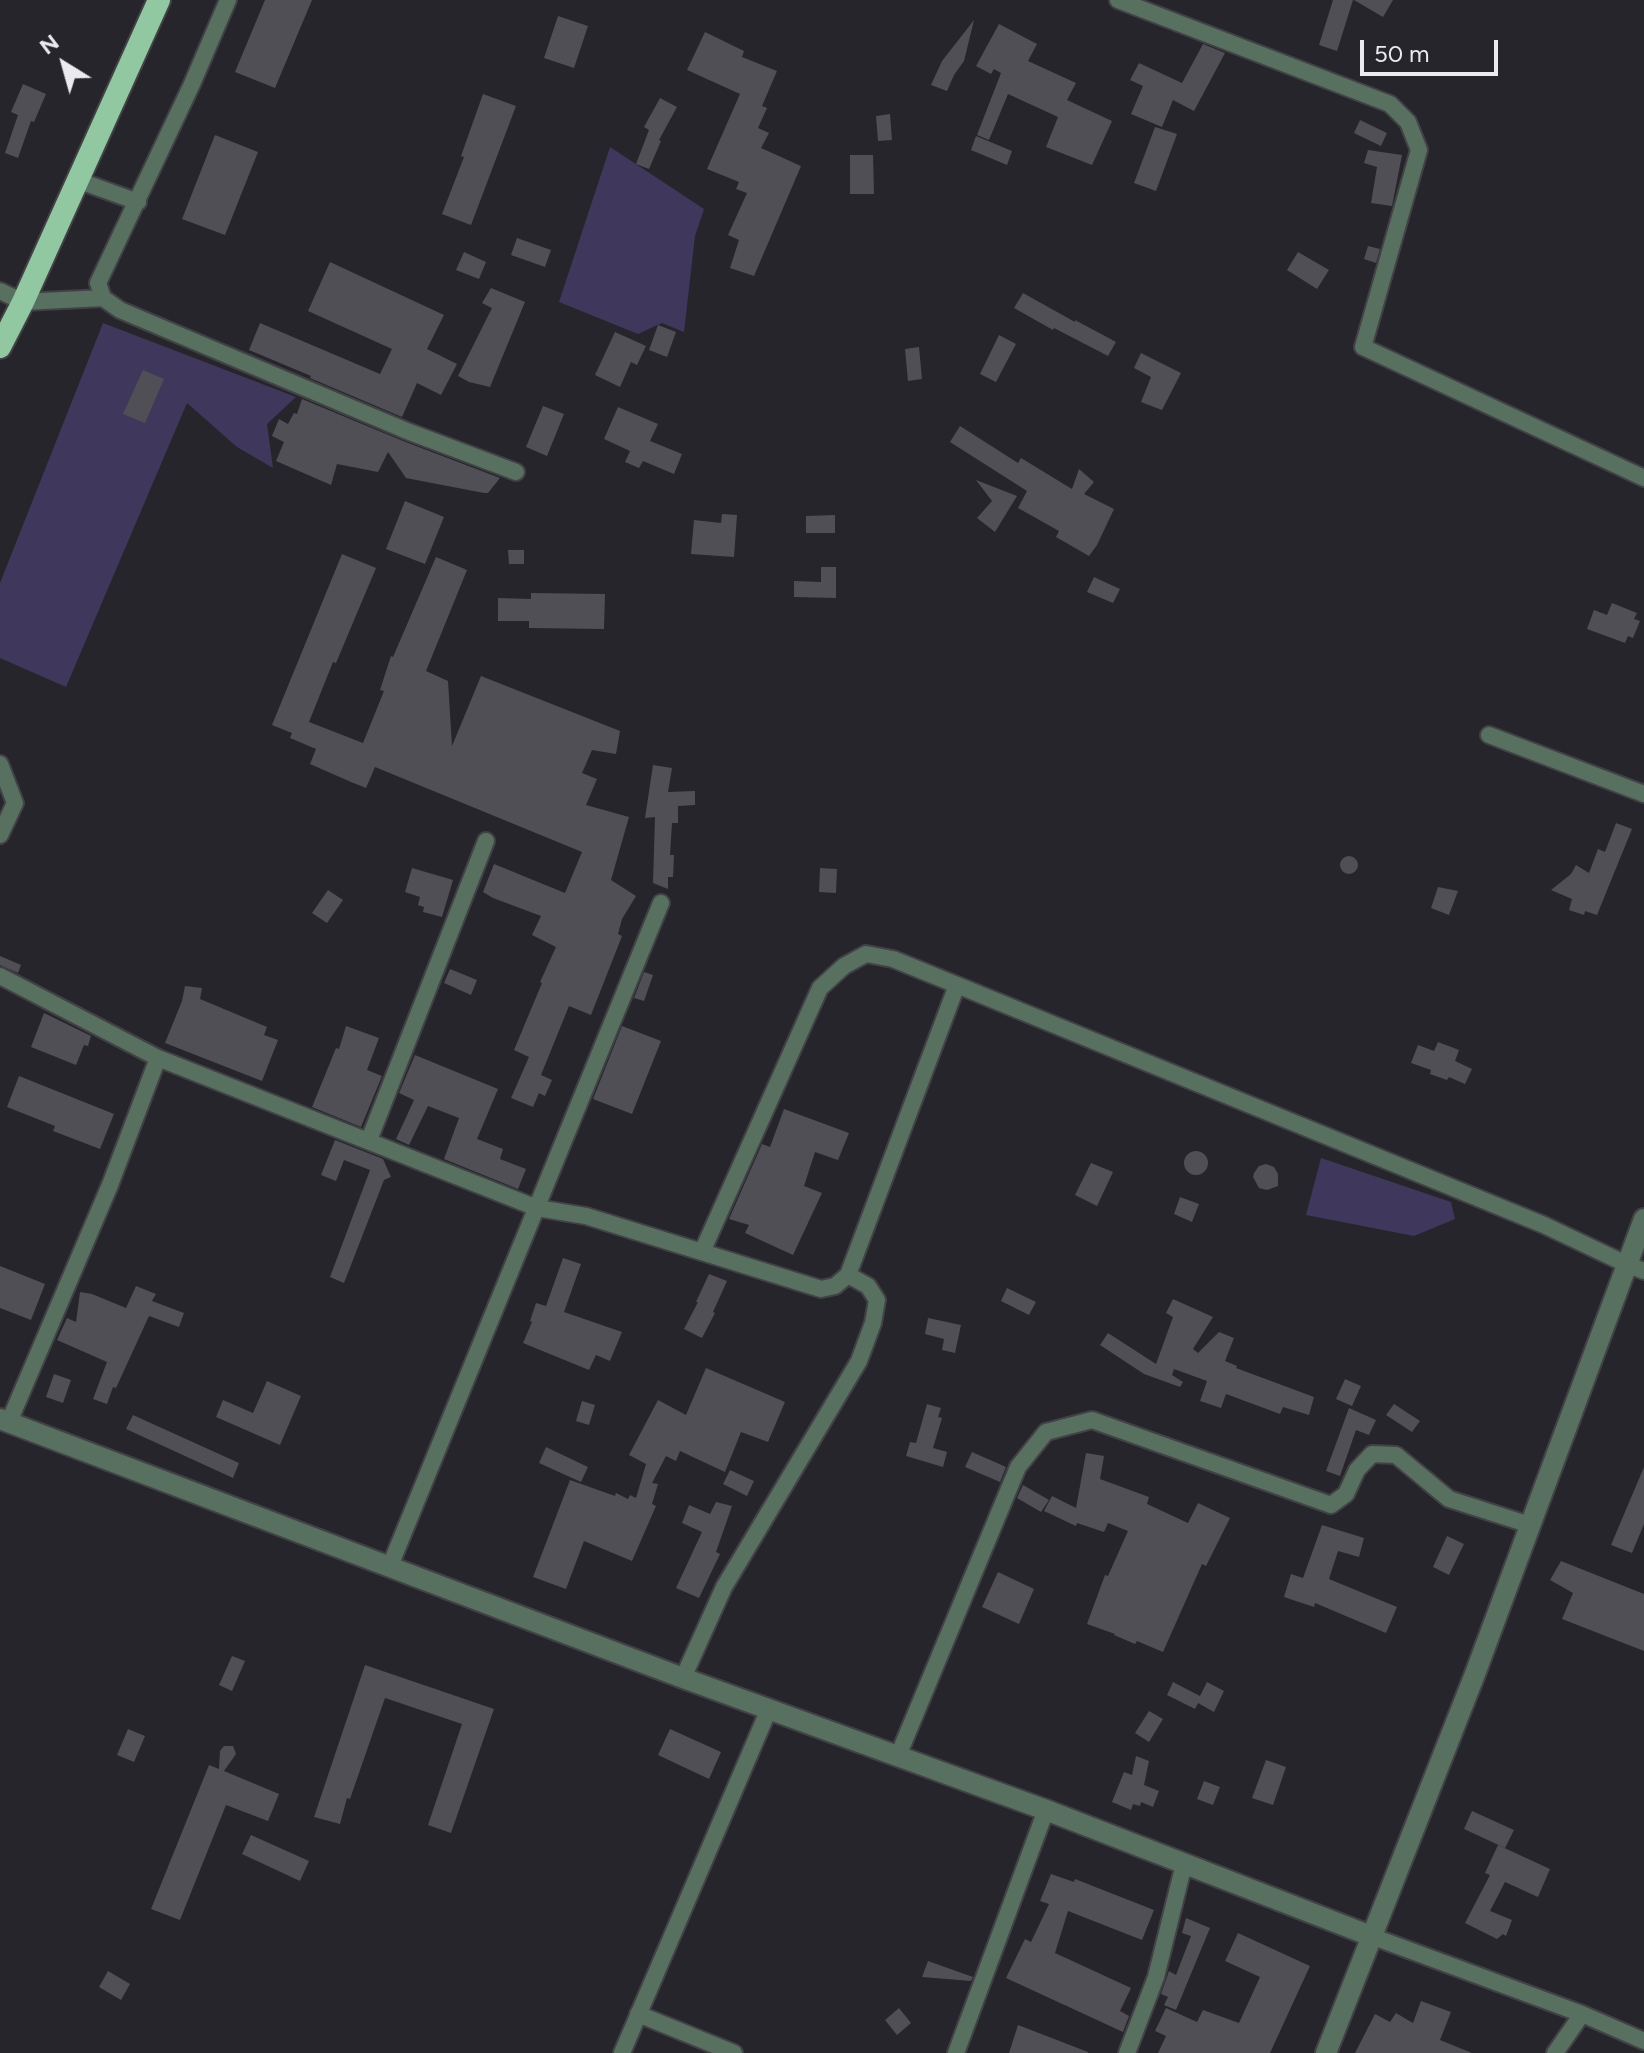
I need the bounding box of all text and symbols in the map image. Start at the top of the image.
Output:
north arrow [24,24,104,104]
scale bar [1364,24,1502,74]
text: N [34,29,64,60]
text: 50 m [1374,39,1430,68]

